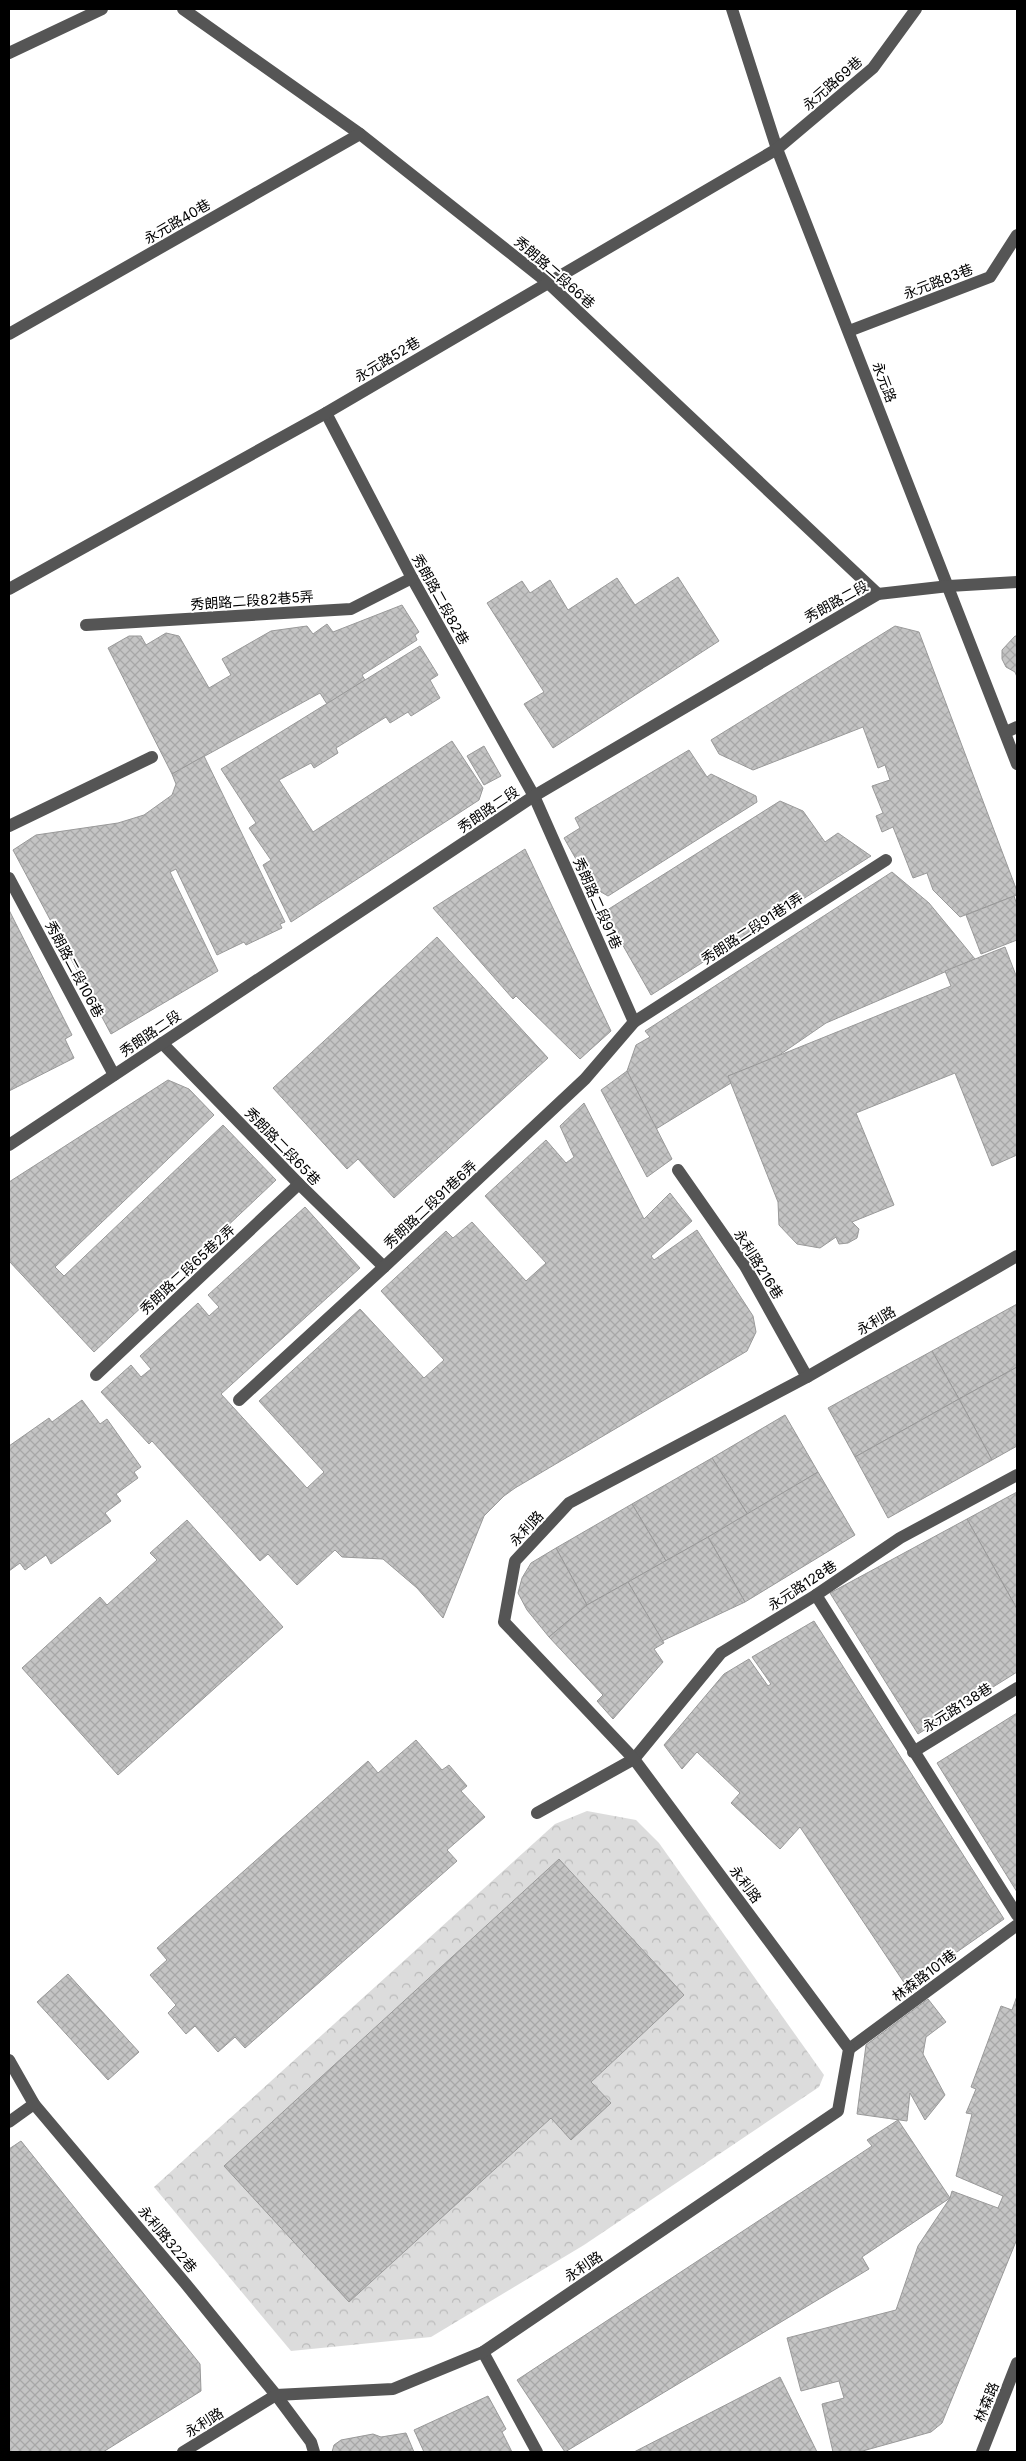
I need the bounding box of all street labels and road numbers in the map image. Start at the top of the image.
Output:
street label: 永元路69巷 [799,53,865,113]
street label: 永元路40巷 [141,195,213,247]
street label: 秀朗路二段66巷 [511,232,599,312]
street label: 永元路83巷 [901,260,975,302]
street label: 永元路52巷 [351,333,423,385]
street label: 永元路 [870,359,900,405]
street label: 秀朗路二段82巷 [409,551,473,647]
street label: 秀朗路二段 [801,577,871,625]
street label: 秀朗路二段82巷5弄 [190,587,314,613]
street label: 秀朗路二段 [454,782,522,836]
street label: 秀朗路二段91巷 [570,855,626,951]
street label: 秀朗路二段91巷1弄 [698,889,806,967]
street label: 秀朗路二段106巷 [42,918,108,1020]
street label: 秀朗路二段 [116,1006,184,1060]
street label: 秀朗路二段65巷 [242,1104,324,1188]
street label: 秀朗路二段91巷6弄 [380,1157,480,1251]
street label: 秀朗路二段65巷2弄 [136,1221,238,1317]
street label: 永利路216巷 [731,1226,787,1302]
street label: 永利路 [854,1302,898,1338]
street label: 永利路 [505,1507,547,1549]
street label: 永元路128巷 [764,1556,840,1614]
street label: 永元路138巷 [919,1679,995,1735]
street label: 永利路 [727,1862,765,1906]
street label: 林森路101巷 [888,1945,960,2005]
street label: 永利路322巷 [135,2202,201,2276]
street label: 永利路 [561,2247,605,2285]
street label: 林森路 [970,2379,1002,2425]
street label: 永利路 [182,2404,226,2440]

